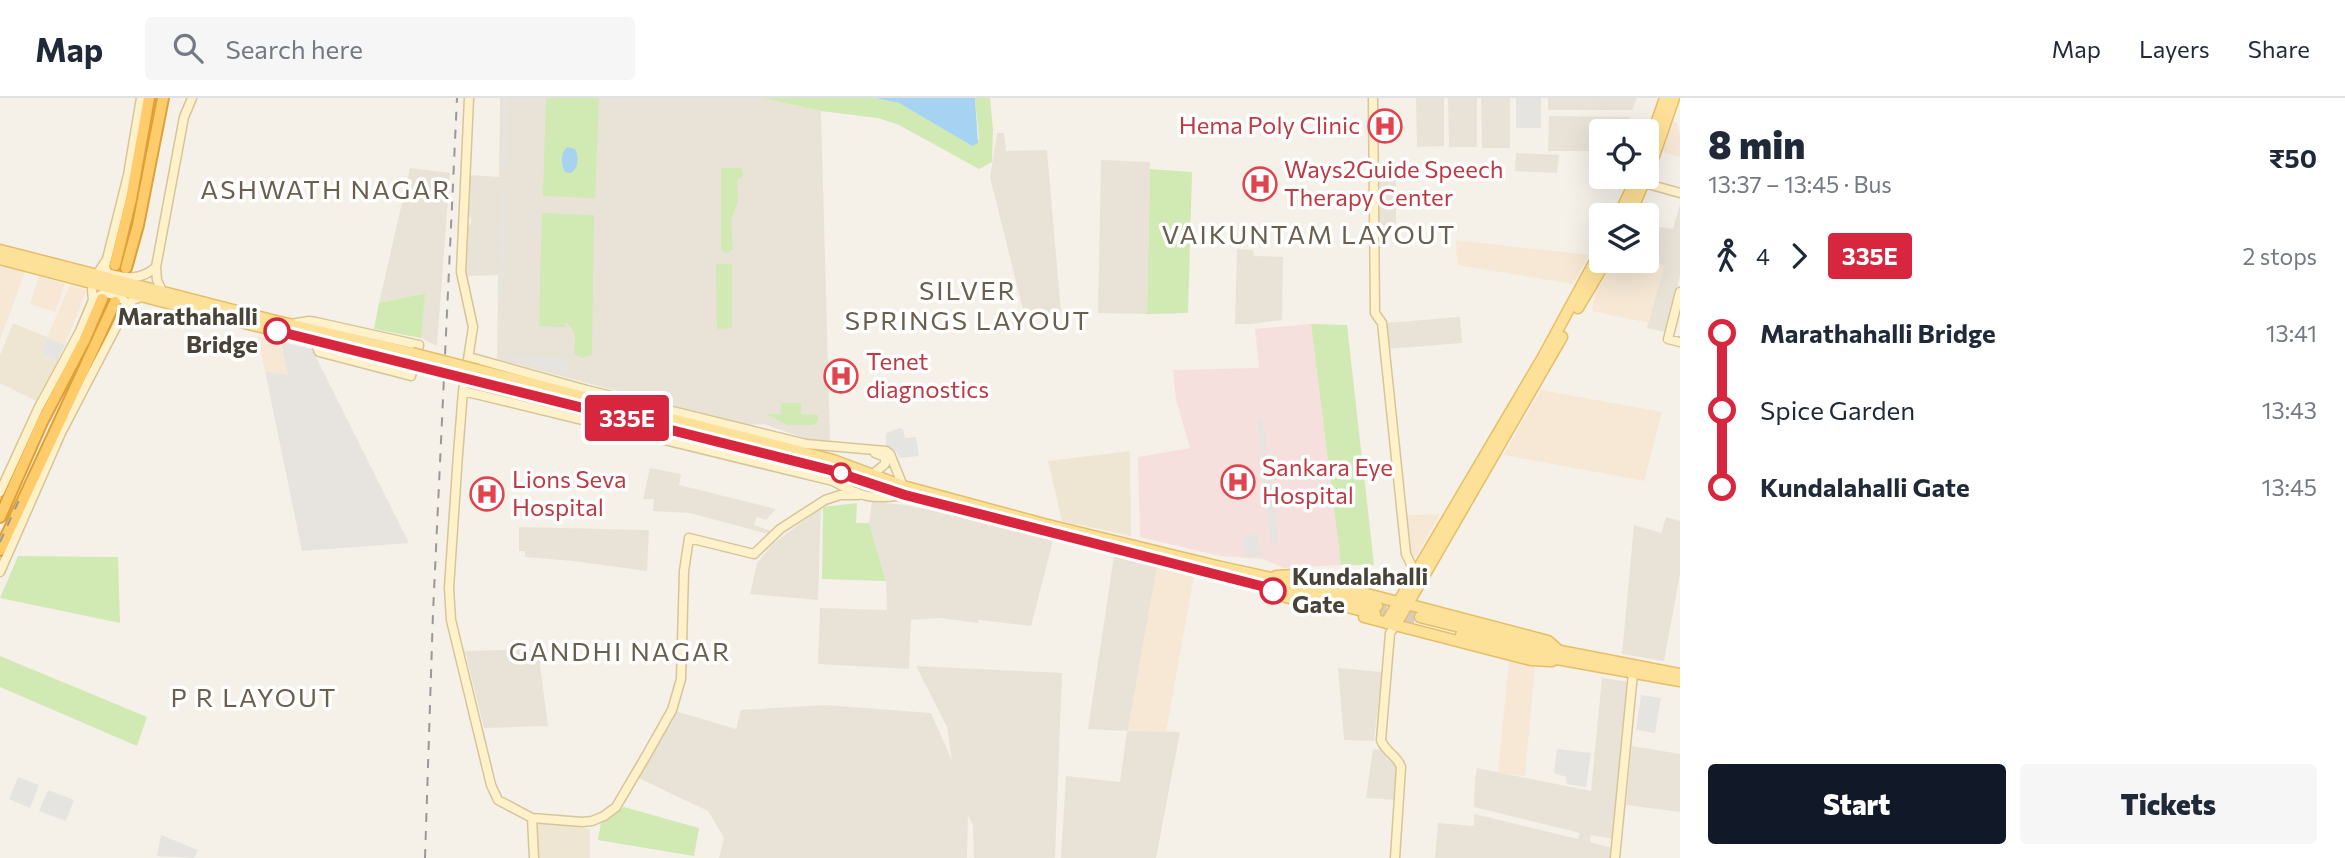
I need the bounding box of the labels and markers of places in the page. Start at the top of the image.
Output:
hospital icon: Hema Poly Clinic [1366,107,1404,145]
place label: Hema Poly Clinic [1179,110,1360,139]
place label: Ways2Guide Speech Therapy Center [1284,154,1504,211]
hospital icon: Ways2Guide Speech Therapy Center [1241,165,1279,203]
place label: Marathahalli Bridge [117,301,258,358]
marker: Marathahalli Bridge [264,318,290,344]
place label: Tenet diagnostics [866,346,989,403]
hospital icon: Tenet diagnostics [822,357,860,395]
place label: Sankara Eye Hospital [1262,452,1393,509]
unlabelled marker [831,463,851,483]
hospital icon: Sankara Eye Hospital [1219,463,1257,501]
place label: Lions Seva Hospital [512,464,627,521]
hospital icon: Lions Seva Hospital [468,475,506,513]
place label: Kundalahalli Gate [1292,561,1428,618]
marker: Kundalahalli Gate [1260,578,1286,604]

